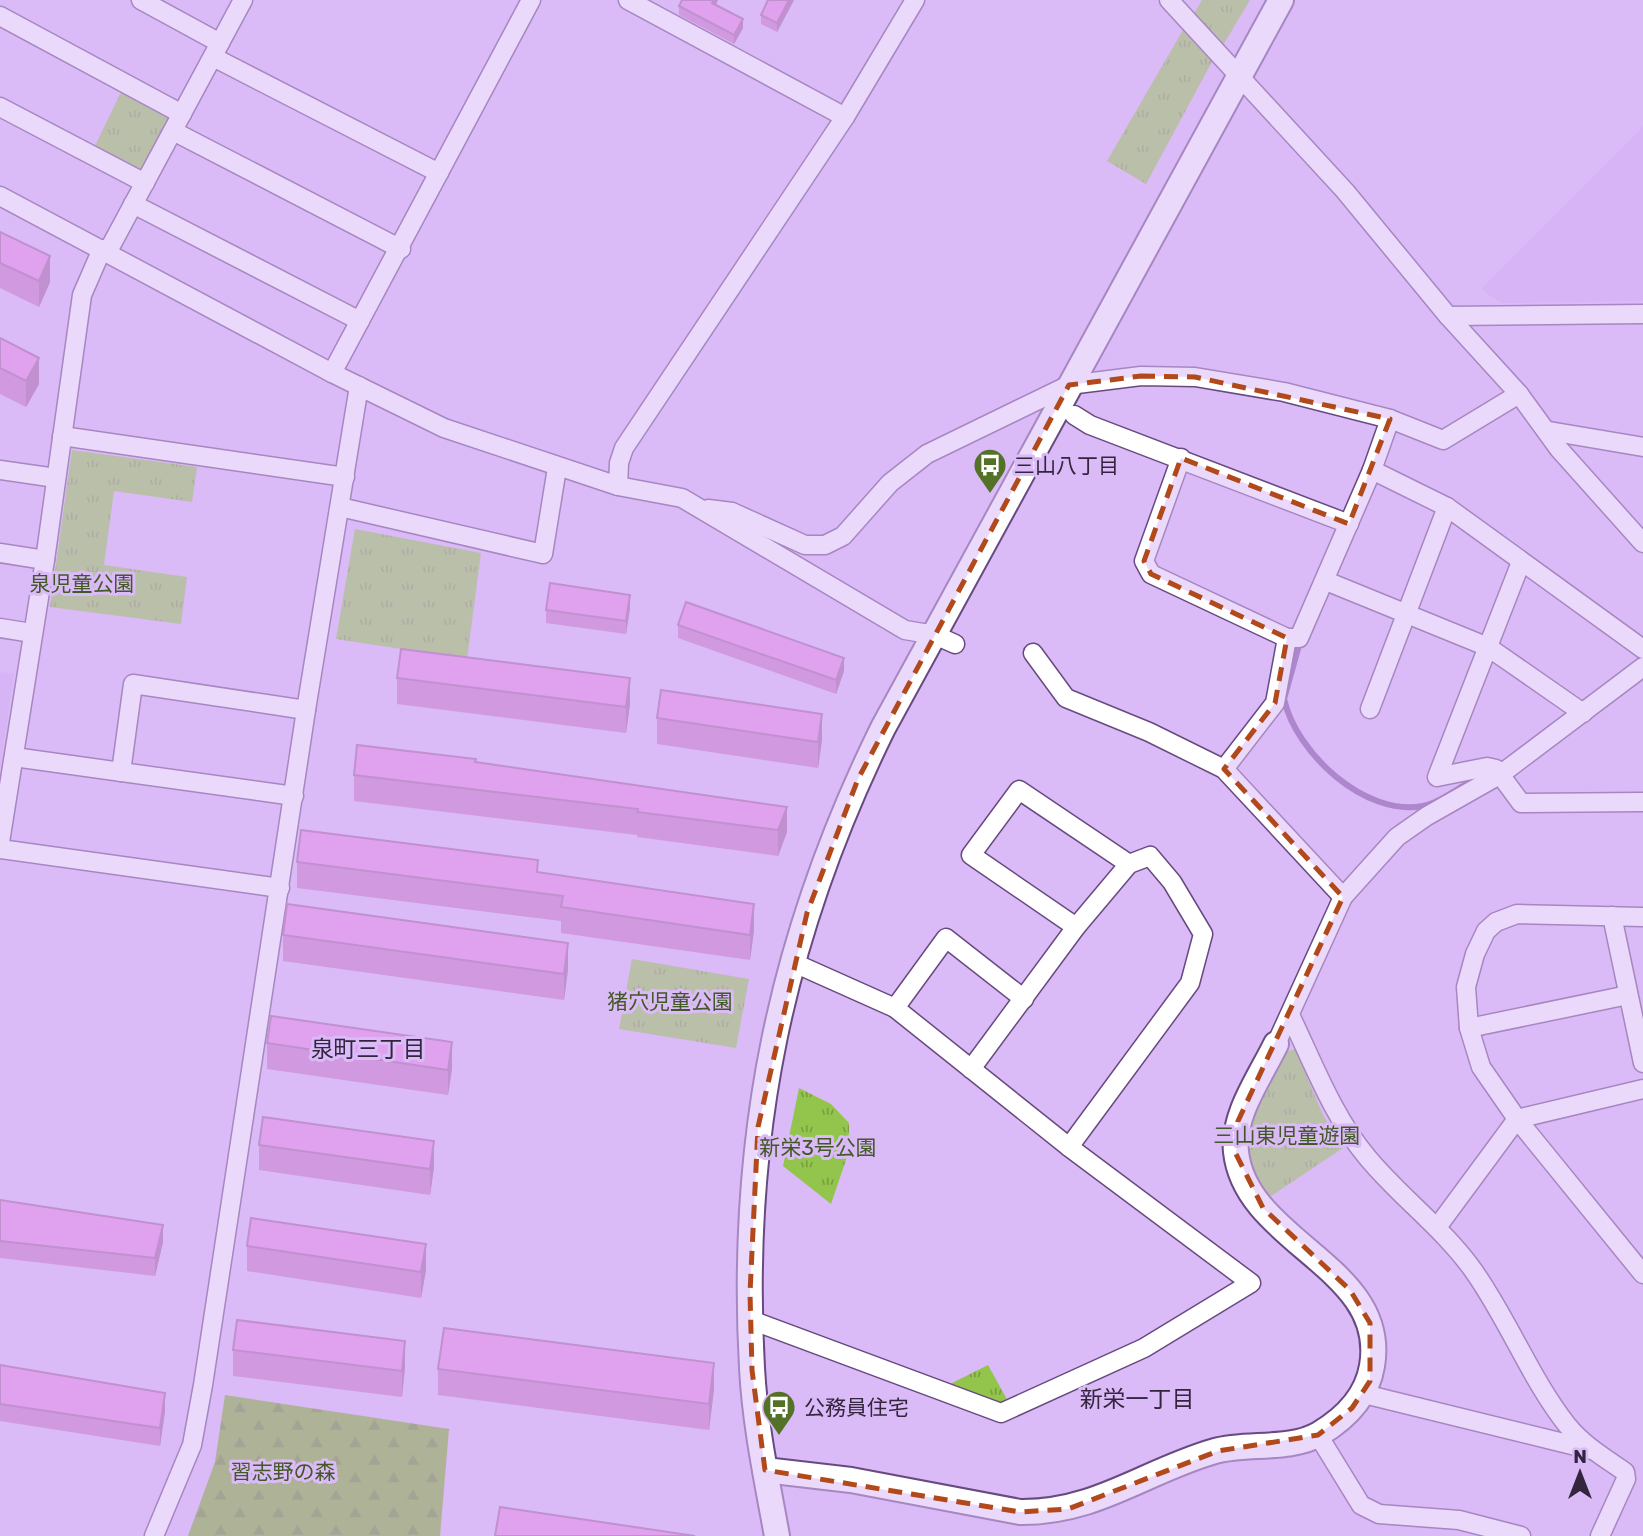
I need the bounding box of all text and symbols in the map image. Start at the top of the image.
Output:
bus stop icon: 三山八丁目 [971,446,1009,495]
place label: 三山八丁目 [1014,453,1119,478]
park label: 泉児童公園 [30,571,135,596]
park label: 猪穴児童公園 [607,989,733,1014]
district label: 泉町三丁目 [311,1035,426,1063]
park label: 三山東児童遊園 [1214,1123,1361,1148]
park label: 新栄3号公園 [759,1135,877,1160]
district label: 新栄一丁目 [1080,1385,1195,1413]
bus stop icon: 公務員住宅 [760,1388,798,1437]
place label: 公務員住宅 [804,1395,909,1420]
north arrow [1545,1438,1615,1508]
text: N [1573,1445,1587,1468]
park label: 習志野の森 [231,1459,336,1484]

